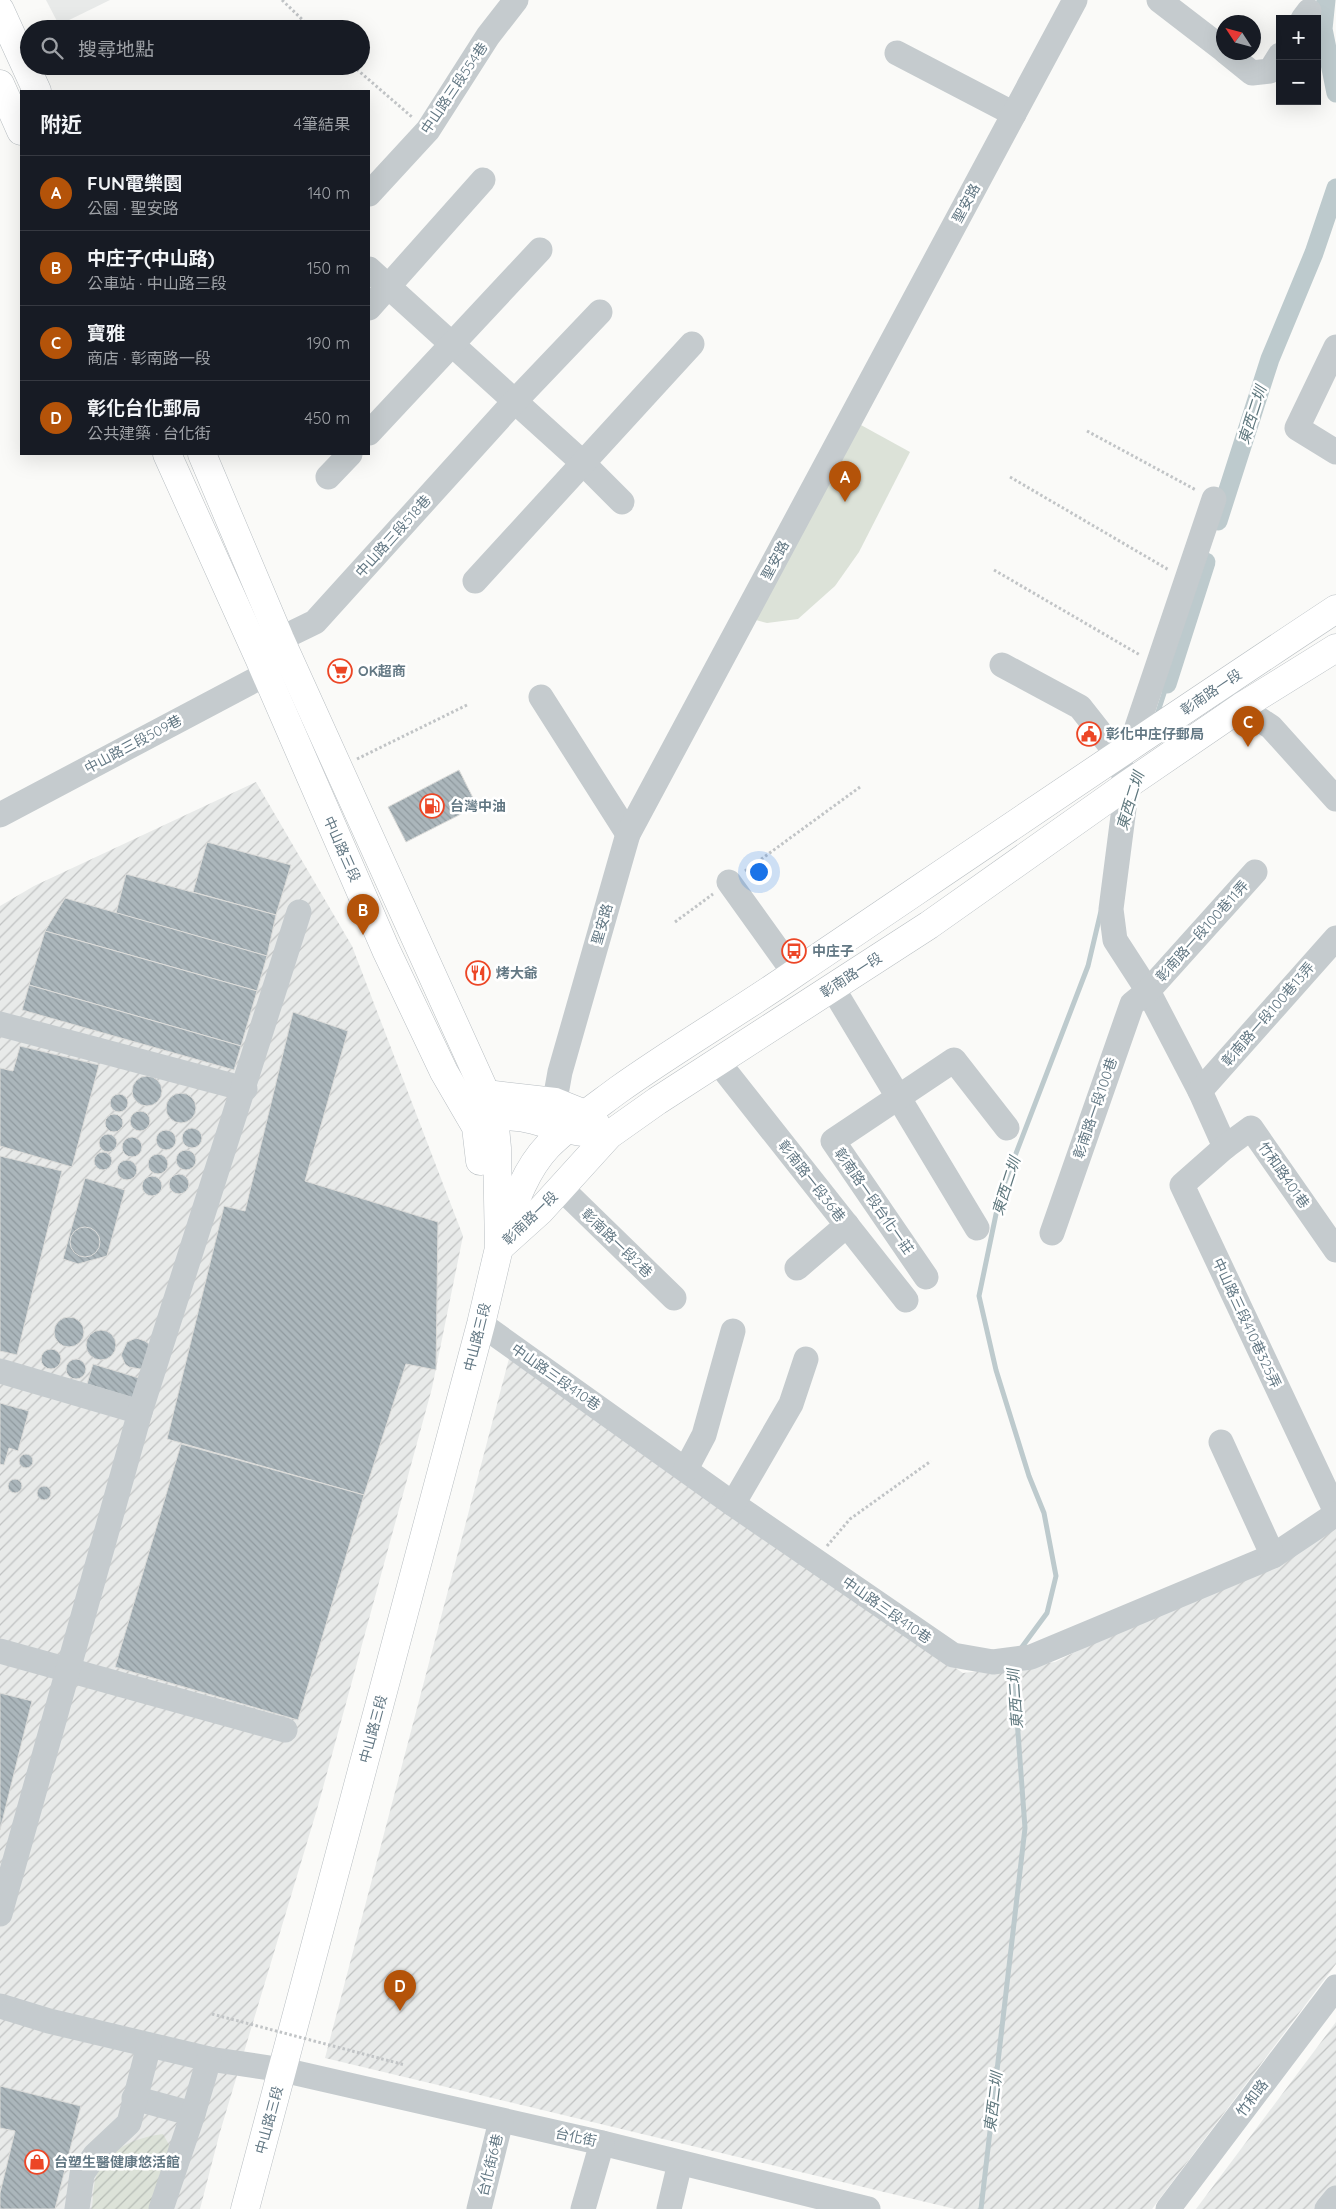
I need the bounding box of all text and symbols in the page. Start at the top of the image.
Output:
north arrow [1216,15,1261,60]
map controls [1276,15,1321,105]
button: + [1276,15,1321,60]
search box [20,20,370,75]
icon: search [38,34,66,62]
text: 搜尋地點 [78,37,154,61]
street label: 中山路三段554巷 [417,39,491,137]
button: − [1276,60,1321,105]
text: 附近 [40,111,82,137]
text: 4筆結果 [294,114,350,134]
text: FUN電樂園 [87,171,182,195]
street label: 聖安路 [948,180,984,226]
text: A [51,183,61,203]
text: 140 m [307,183,350,203]
text: 公園 · 聖安路 [87,198,179,218]
text: 中庄子(中山路) [87,246,215,270]
text: B [51,258,61,278]
text: 150 m [307,258,350,278]
text: 公車站 · 中山路三段 [87,273,227,293]
text: 寶雅 [87,321,125,345]
text: C [51,333,61,353]
text: 190 m [307,333,350,353]
text: 商店 · 彰南路一段 [87,348,211,368]
water label: 東西二圳 [1234,382,1271,446]
text: 彰化台化郵局 [87,396,201,420]
text: D [50,408,62,428]
text: 450 m [304,408,350,428]
text: 公共建築 · 台化街 [87,423,211,443]
pin: A [829,461,861,502]
street label: 中山路三段518巷 [351,491,435,581]
street label: 聖安路 [757,537,793,583]
supermarket icon: OK超商 [327,658,353,684]
place label: OK超商 [358,662,406,680]
street label: 彰南路一段 [1177,665,1245,719]
pin: C [1232,706,1264,747]
street label: 中山路三段509巷 [81,711,185,777]
public building icon: 彰化中庄仔郵局 [1076,721,1102,747]
place label: 彰化中庄仔郵局 [1106,725,1204,743]
water label: 東西二圳 [1112,768,1148,832]
fuel station icon: 台灣中油 [419,793,445,819]
place label: 台灣中油 [450,797,506,815]
street label: 中山路三段 [320,813,364,885]
your location [746,859,772,885]
street label: 彰南路一段100巷11弄 [1152,877,1252,985]
pin: B [347,894,379,935]
street label: 聖安路 [588,901,616,947]
bus stop icon: 中庄子 [781,938,807,964]
place label: 中庄子 [812,942,854,960]
street label: 彰南路一段 [817,948,885,1002]
street label: 彰南路一段100巷13弄 [1218,958,1318,1070]
restaurant icon: 烤大爺 [465,960,491,986]
place label: 烤大爺 [496,964,538,982]
street label: 彰南路一段100巷 [1069,1055,1121,1161]
street label: 彰南路一段36巷 [774,1137,850,1225]
street label: 竹和路401巷 [1255,1138,1313,1212]
street label: 彰南路一段台化一莊 [830,1144,918,1258]
water label: 東西二圳 [988,1153,1025,1217]
street label: 彰南路一段 [499,1187,561,1249]
street label: 彰南路一段2巷 [578,1205,656,1281]
street label: 中山路三段410巷325弄 [1209,1255,1285,1391]
street label: 中山路三段 [460,1301,494,1373]
street label: 中山路三段410巷 [508,1340,604,1414]
street label: 中山路三段410巷 [839,1573,935,1647]
water label: 東西二圳 [1003,1666,1027,1730]
street label: 中山路三段 [355,1693,391,1765]
pin: D [384,1970,416,2011]
water label: 東西二圳 [980,2069,1006,2133]
street label: 竹和路 [1232,2076,1272,2120]
street label: 中山路三段 [251,2084,287,2156]
street label: 台化街 [554,2124,598,2150]
street label: 台化街6巷 [474,2132,506,2198]
shop icon: 台塑生醫健康悠活館 [24,2149,50,2175]
place label: 台塑生醫健康悠活館 [54,2153,180,2171]

